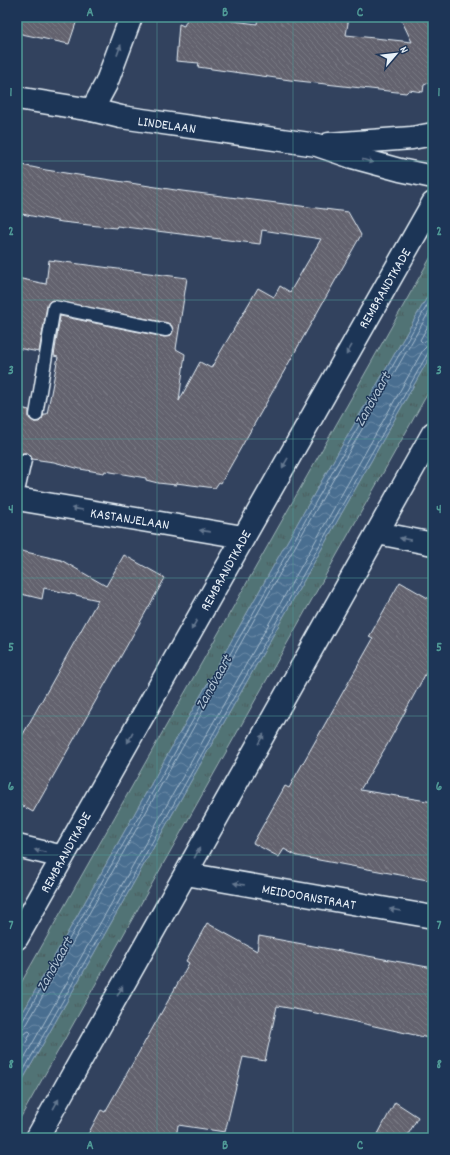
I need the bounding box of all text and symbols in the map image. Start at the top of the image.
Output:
text: A [86,4,94,23]
text: B [222,4,228,23]
text: C [357,4,364,23]
north arrow [376,34,416,74]
one-way arrow [116,44,122,56]
text: N [395,44,412,57]
text: 1 [10,84,13,103]
text: 1 [438,84,441,103]
street label: LINDELAAN [136,112,197,140]
one-way arrow [362,158,374,164]
text: 2 [8,223,14,242]
text: 2 [436,223,442,242]
street label: REMBRANDTKADE [355,245,417,333]
one-way arrow [346,344,352,356]
text: 3 [8,362,14,381]
text: 3 [436,362,442,381]
water label: Zandvaart [350,368,398,431]
one-way arrow [282,457,288,469]
text: 4 [8,501,14,520]
text: 4 [436,501,442,520]
street label: KASTANJELAAN [89,504,171,536]
one-way arrow [71,506,83,512]
street label: REMBRANDTKADE [196,526,258,615]
one-way arrow [199,527,211,533]
one-way arrow [399,535,412,541]
one-way arrow [190,619,197,631]
text: 5 [8,639,14,658]
text: 5 [436,639,442,658]
water label: Zandvaart [191,651,239,714]
one-way arrow [126,732,133,744]
one-way arrow [257,734,264,745]
text: 6 [8,778,15,797]
text: 6 [436,778,443,797]
street label: REMBRANDTKADE [36,808,98,897]
one-way arrow [194,847,201,859]
one-way arrow [34,848,46,854]
street label: MEIDOORNSTRAAT [260,880,358,916]
one-way arrow [233,881,245,887]
one-way arrow [388,907,401,913]
text: 7 [9,917,14,936]
text: 7 [437,917,442,936]
water label: Zandvaart [32,933,80,996]
one-way arrow [117,985,124,997]
text: 8 [8,1056,14,1075]
text: 8 [436,1056,442,1075]
one-way arrow [53,1098,60,1110]
text: A [86,1137,94,1155]
text: B [222,1137,228,1155]
text: C [357,1137,364,1155]

